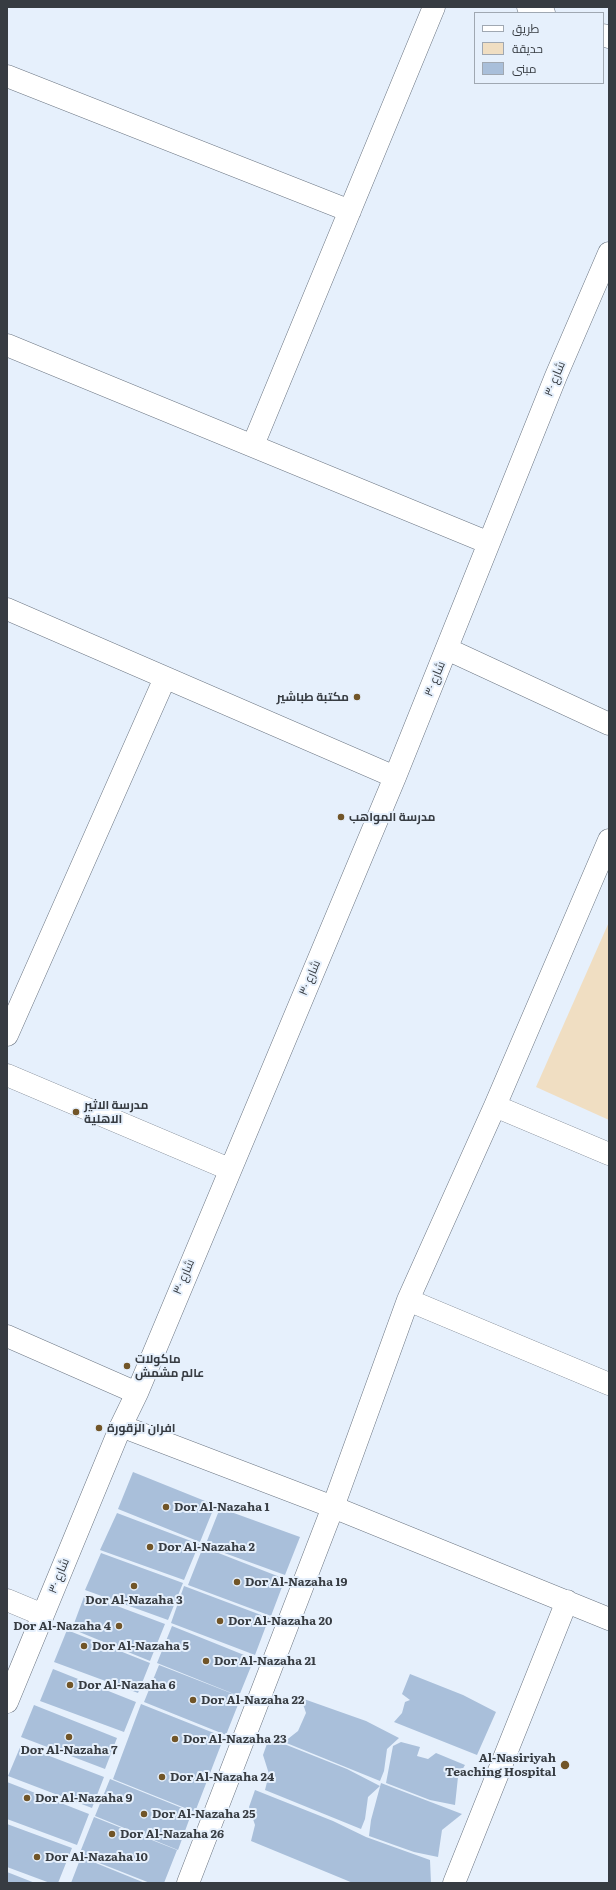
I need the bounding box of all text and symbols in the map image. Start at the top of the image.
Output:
legend [474,12,604,84]
text: طريق [512,19,539,37]
text: حديقة [512,39,543,57]
text: مبنى [512,59,537,77]
street label: شارع ٣٠ [541,359,569,399]
street label: شارع ٣٠ [421,659,449,699]
place label: مكتبة طباشير [277,690,349,704]
marker: مكتبة طباشير [352,692,362,702]
place label: مدرسة المواهب [349,810,435,824]
marker: مدرسة المواهب [336,812,346,822]
street label: شارع ٣٠ [296,958,324,998]
place label: مدرسة الاثير الاهلية [84,1098,148,1126]
marker: مدرسة الاثير الاهلية [71,1107,81,1117]
street label: شارع ٣٠ [170,1257,198,1297]
place label: ماكولات عالم مشمش [135,1352,204,1380]
marker: ماكولات عالم مشمش [122,1361,132,1371]
place label: افران الزقورة [107,1421,175,1435]
marker: افران الزقورة [94,1423,104,1433]
place label: Dor Al-Nazaha 1 [174,1500,270,1514]
marker: Dor Al-Nazaha 1 [161,1502,171,1512]
place label: Dor Al-Nazaha 2 [158,1540,255,1554]
marker: Dor Al-Nazaha 2 [145,1542,155,1552]
street label: شارع ٣٠ [45,1556,73,1596]
place label: Dor Al-Nazaha 19 [245,1575,348,1589]
marker: Dor Al-Nazaha 19 [232,1577,242,1587]
marker: Dor Al-Nazaha 3 [129,1581,139,1591]
place label: Dor Al-Nazaha 3 [85,1593,183,1607]
place label: Dor Al-Nazaha 20 [228,1614,332,1628]
marker: Dor Al-Nazaha 20 [215,1616,225,1626]
place label: Dor Al-Nazaha 4 [13,1619,111,1633]
marker: Dor Al-Nazaha 4 [114,1621,124,1631]
place label: Dor Al-Nazaha 5 [92,1639,189,1653]
marker: Dor Al-Nazaha 5 [79,1641,89,1651]
place label: Dor Al-Nazaha 21 [214,1654,316,1668]
marker: Dor Al-Nazaha 21 [201,1656,211,1666]
place label: Dor Al-Nazaha 6 [78,1678,176,1692]
marker: Dor Al-Nazaha 6 [65,1680,75,1690]
place label: Dor Al-Nazaha 22 [201,1693,305,1707]
marker: Dor Al-Nazaha 22 [188,1695,198,1705]
marker: Dor Al-Nazaha 7 [64,1732,74,1742]
place label: Dor Al-Nazaha 23 [183,1732,287,1746]
marker: Dor Al-Nazaha 23 [170,1734,180,1744]
place label: Dor Al-Nazaha 7 [20,1743,118,1757]
place label: Al-Nasiriyah Teaching Hospital [445,1751,556,1779]
marker: Al-Nasiriyah Teaching Hospital [559,1759,571,1771]
place label: Dor Al-Nazaha 24 [170,1770,274,1784]
marker: Dor Al-Nazaha 24 [157,1772,167,1782]
place label: Dor Al-Nazaha 9 [35,1791,133,1805]
marker: Dor Al-Nazaha 9 [22,1793,32,1803]
place label: Dor Al-Nazaha 25 [152,1807,256,1821]
marker: Dor Al-Nazaha 25 [139,1809,149,1819]
place label: Dor Al-Nazaha 26 [120,1827,224,1841]
marker: Dor Al-Nazaha 26 [107,1829,117,1839]
place label: Dor Al-Nazaha 10 [45,1850,148,1864]
marker: Dor Al-Nazaha 10 [32,1852,42,1862]

